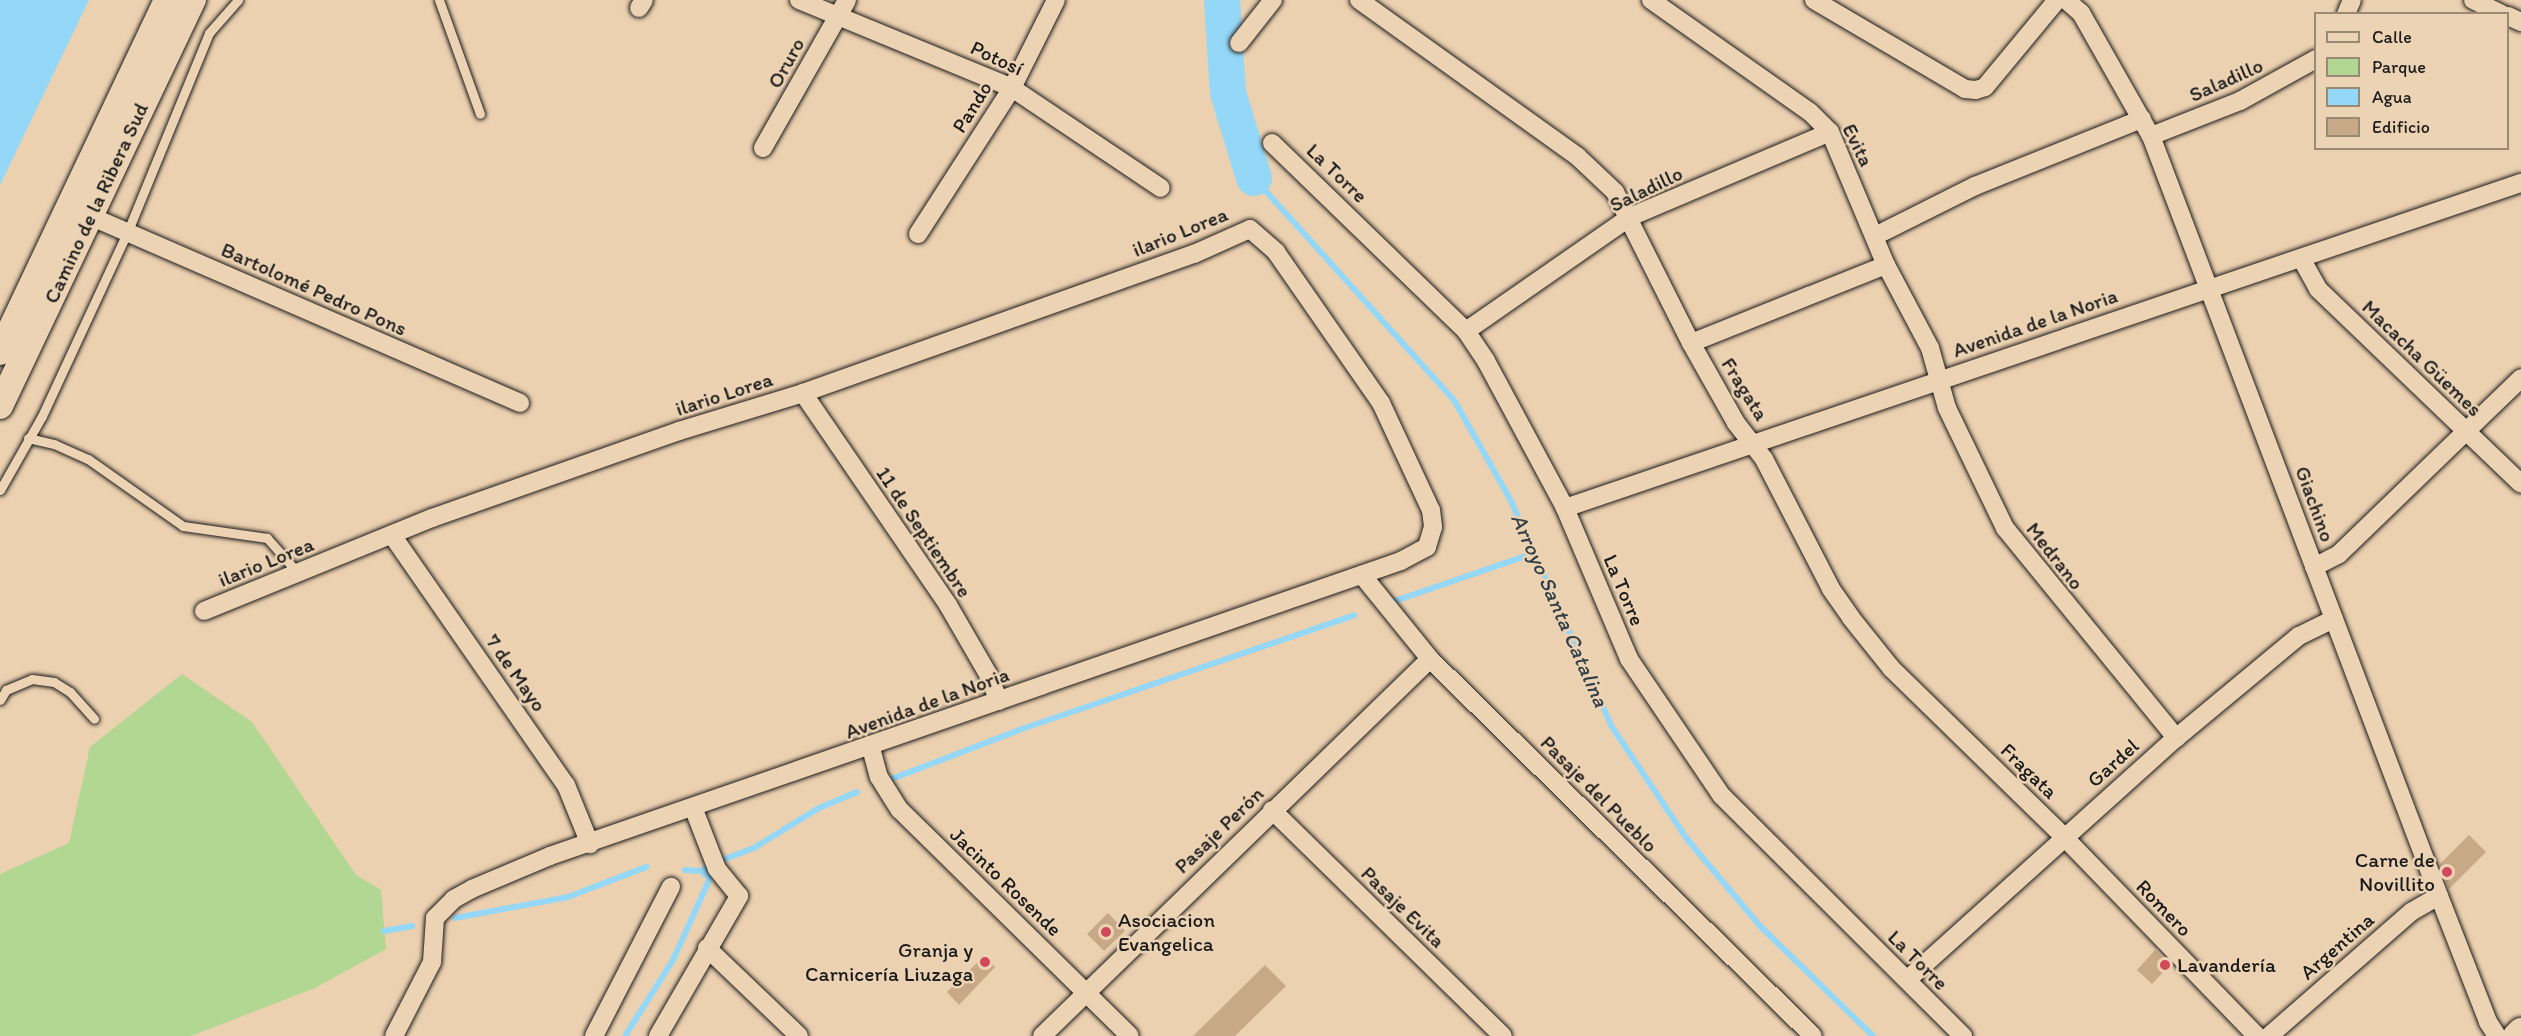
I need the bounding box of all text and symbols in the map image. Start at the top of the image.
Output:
legend [2314,12,2509,150]
text: Calle [2372,26,2412,48]
street label: Oruro [762,33,810,93]
street label: Potosí [967,35,1027,81]
street label: Saladillo [2185,53,2267,107]
text: Parque [2372,56,2426,78]
street label: Pando [946,77,998,137]
text: Agua [2372,86,2412,108]
street label: Camino de la Ribera Sud [38,98,154,308]
text: Edificio [2372,116,2430,138]
street label: Evita [1837,119,1879,171]
street label: La Torre [1302,139,1372,207]
street label: Saladillo [1605,161,1687,217]
street label: ilario Lorea [1128,201,1232,263]
street label: Bartolomé Pedro Pons [218,237,410,341]
street label: Avenida de la Noria [1949,283,2121,363]
street label: Macacha Güemes [2357,294,2487,422]
street label: Fragata [1716,353,1774,425]
street label: ilario Lorea [672,366,776,422]
street label: 11 de Septiembre [871,461,977,603]
street label: Giachino [2290,463,2340,545]
water label: Arroyo Santa Catalina [1505,509,1615,711]
street label: Medrano [2021,517,2089,595]
street label: ilario Lorea [214,531,318,593]
street label: La Torre [1598,551,1650,629]
street label: 7 de Mayo [480,629,552,717]
street label: Avenida de la Noria [841,661,1013,745]
street label: Pasaje del Pueblo [1535,730,1663,858]
street label: Gardel [2082,733,2144,793]
street label: Fragata [1995,738,2063,804]
street label: Pasaje Perón [1169,781,1269,879]
street label: Jacinto Rosende [945,822,1067,942]
place label: Carne de Novillito [2355,847,2435,897]
street label: Pasaje Evita [1356,861,1450,953]
marker: Carne de Novillito [2440,865,2454,879]
street label: Romero [2131,874,2197,942]
place label: Asociacion Evangelica [1118,907,1215,957]
street label: Argentina [2295,907,2379,985]
marker: Asociacion Evangelica [1099,925,1113,939]
street label: La Torre [1883,925,1953,995]
place label: Granja y Carnicería Liuzaga [805,937,973,987]
place label: Lavandería [2177,952,2276,978]
marker: Granja y Carnicería Liuzaga [978,955,992,969]
marker: Lavandería [2158,958,2172,972]

